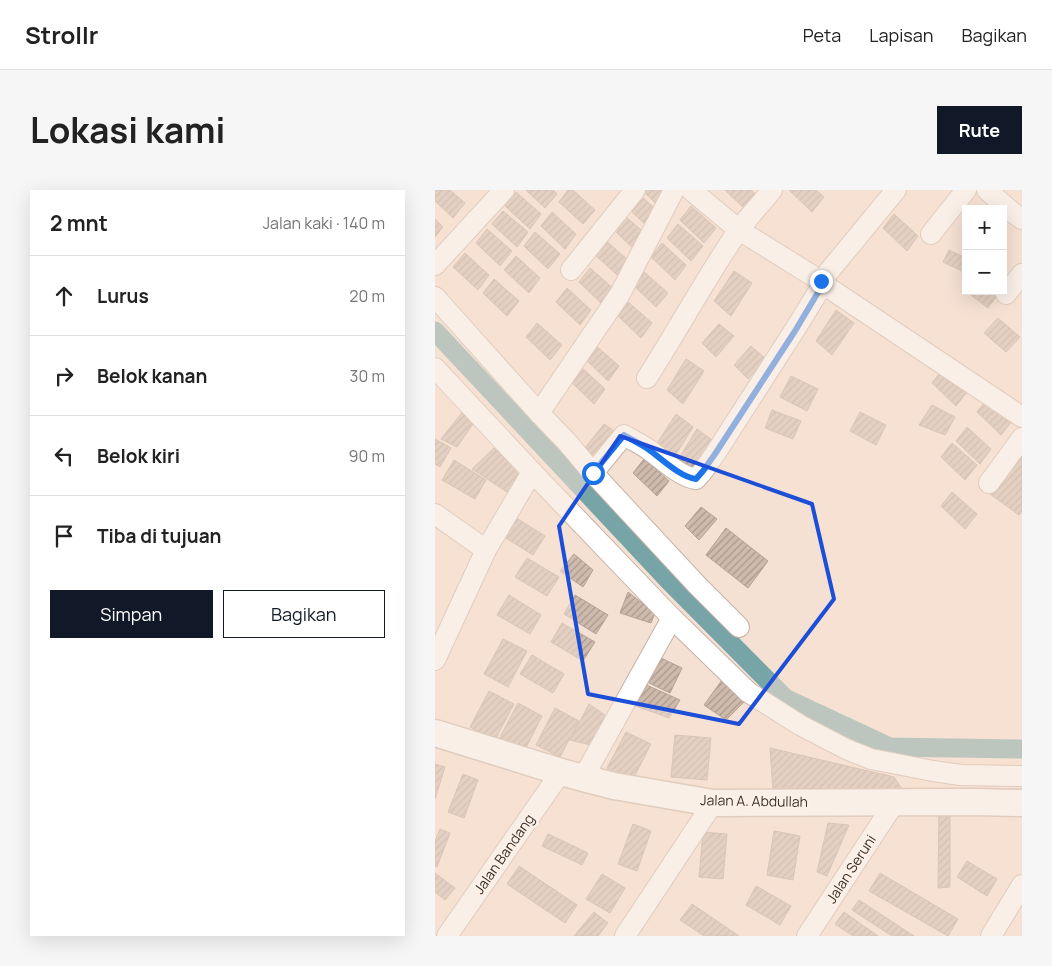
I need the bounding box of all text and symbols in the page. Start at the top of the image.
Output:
text: Strollr [25,18,98,51]
text: Peta [803,23,841,47]
text: Lapisan [869,23,933,47]
text: Bagikan [961,23,1027,47]
text: Lokasi kami [30,106,225,154]
button: Rute [937,106,1022,154]
map controls [962,205,1007,295]
button: + [962,205,1007,250]
text: 2 mnt [50,209,108,237]
text: Jalan kaki · 140 m [263,212,385,234]
button: − [962,250,1007,295]
route end [810,270,833,293]
icon: ahead [50,282,78,310]
text: Lurus [97,283,149,309]
text: 20 m [349,285,385,307]
icon: right [50,362,78,390]
text: Belok kanan [97,363,207,389]
text: 30 m [350,365,385,387]
icon: left [50,442,78,470]
text: Belok kiri [97,443,180,469]
text: 90 m [349,445,385,467]
route start [582,462,605,485]
icon: arrive [50,522,78,550]
text: Tiba di tujuan [97,523,221,549]
button: Simpan [50,590,213,638]
button: Bagikan [223,590,385,638]
street label: Jalan A. Abdullah [700,790,808,811]
street label: Jalan Bandang [469,810,538,898]
street label: Jalan Seruni [821,831,880,907]

